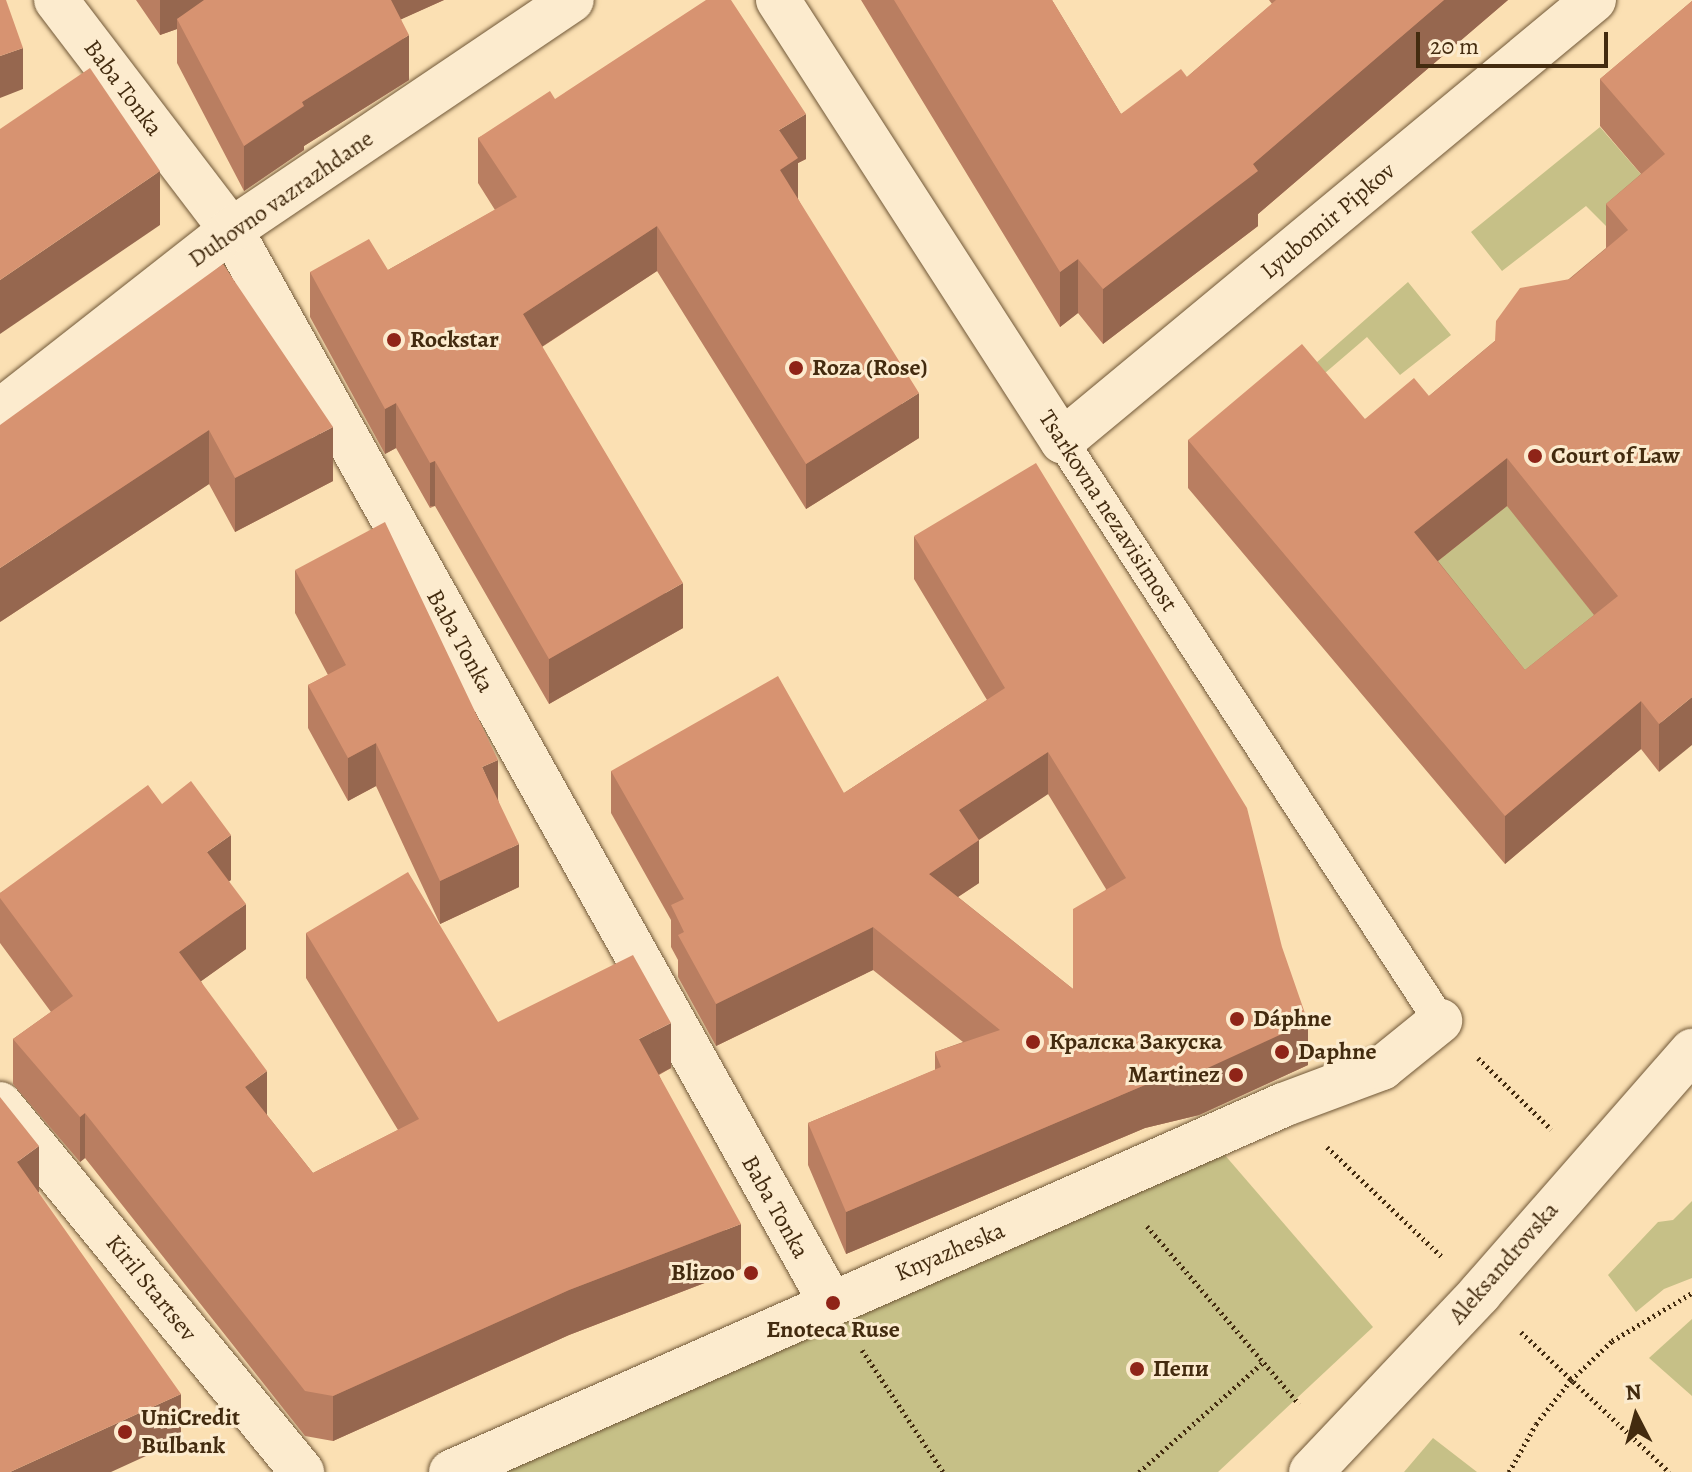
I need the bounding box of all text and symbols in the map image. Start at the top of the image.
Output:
scale bar [1420,16,1612,66]
text: 20 m [1430,30,1479,62]
street label: Baba Tonka [77,34,169,142]
street label: Duhovno vazrazhdane [183,124,379,274]
street label: Lyubomir Pipkov [1255,156,1401,286]
place label: Rockstar [410,326,499,354]
marker: Rockstar [385,331,403,349]
place label: Roza (Rose) [812,354,928,382]
marker: Roza (Rose) [787,359,805,377]
street label: Tsarkovna nezavisimost [1032,405,1184,617]
place label: Сourt of Law [1551,442,1680,470]
marker: Сourt of Law [1526,447,1544,465]
street label: Baba Tonka [420,585,500,697]
place label: Dáphne [1253,1005,1332,1033]
marker: Dáphne [1228,1010,1246,1028]
place label: Кралска Закуска [1049,1028,1222,1056]
marker: Кралска Закуска [1024,1033,1042,1051]
place label: Daphne [1298,1038,1377,1066]
marker: Daphne [1273,1043,1291,1061]
place label: Martinez [1128,1061,1220,1089]
marker: Martinez [1227,1066,1245,1084]
street label: Baba Tonka [735,1151,815,1263]
street label: Aleksandrovska [1443,1196,1565,1330]
street label: Knyazheska [891,1216,1009,1288]
street label: Kiril Startsev [99,1229,203,1347]
place label: Blizoo [671,1259,735,1287]
marker: Blizoo [742,1264,760,1282]
marker: Enoteca Ruse [824,1294,842,1312]
place label: Enoteca Ruse [766,1316,900,1344]
place label: Пепи [1153,1355,1209,1383]
marker: Пепи [1128,1360,1146,1378]
north arrow [1596,1376,1676,1456]
text: N [1624,1376,1643,1408]
place label: UniCredit Bulbank [141,1404,240,1460]
marker: UniCredit Bulbank [116,1423,134,1441]

